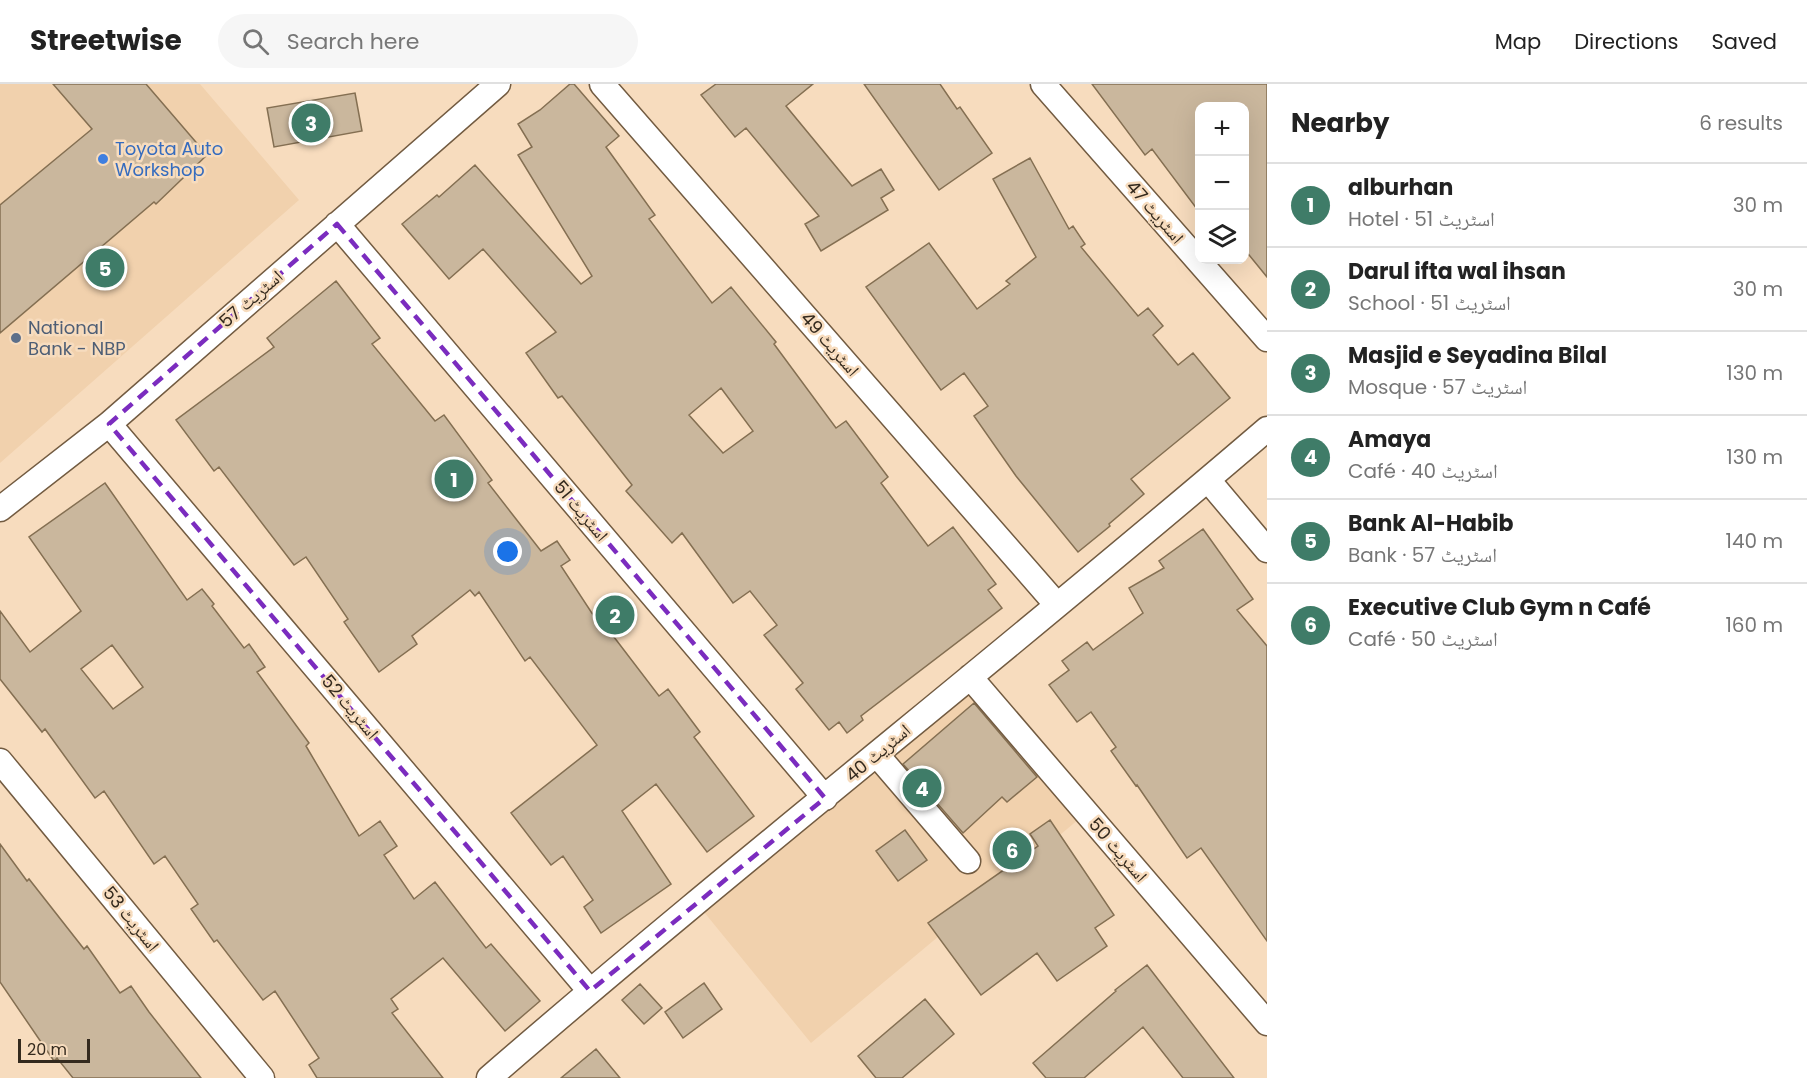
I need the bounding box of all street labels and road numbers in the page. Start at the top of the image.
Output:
street label: اسٹریٹ 47 [1121,175,1190,249]
street label: اسٹریٹ 57 [214,264,288,333]
street label: اسٹریٹ 49 [795,306,865,381]
street label: اسٹریٹ 51 [548,475,614,547]
street label: اسٹریٹ 52 [316,669,385,744]
street label: اسٹریٹ 40 [840,718,916,787]
street label: اسٹریٹ 50 [1083,812,1153,887]
street label: اسٹریٹ 53 [97,881,165,957]

